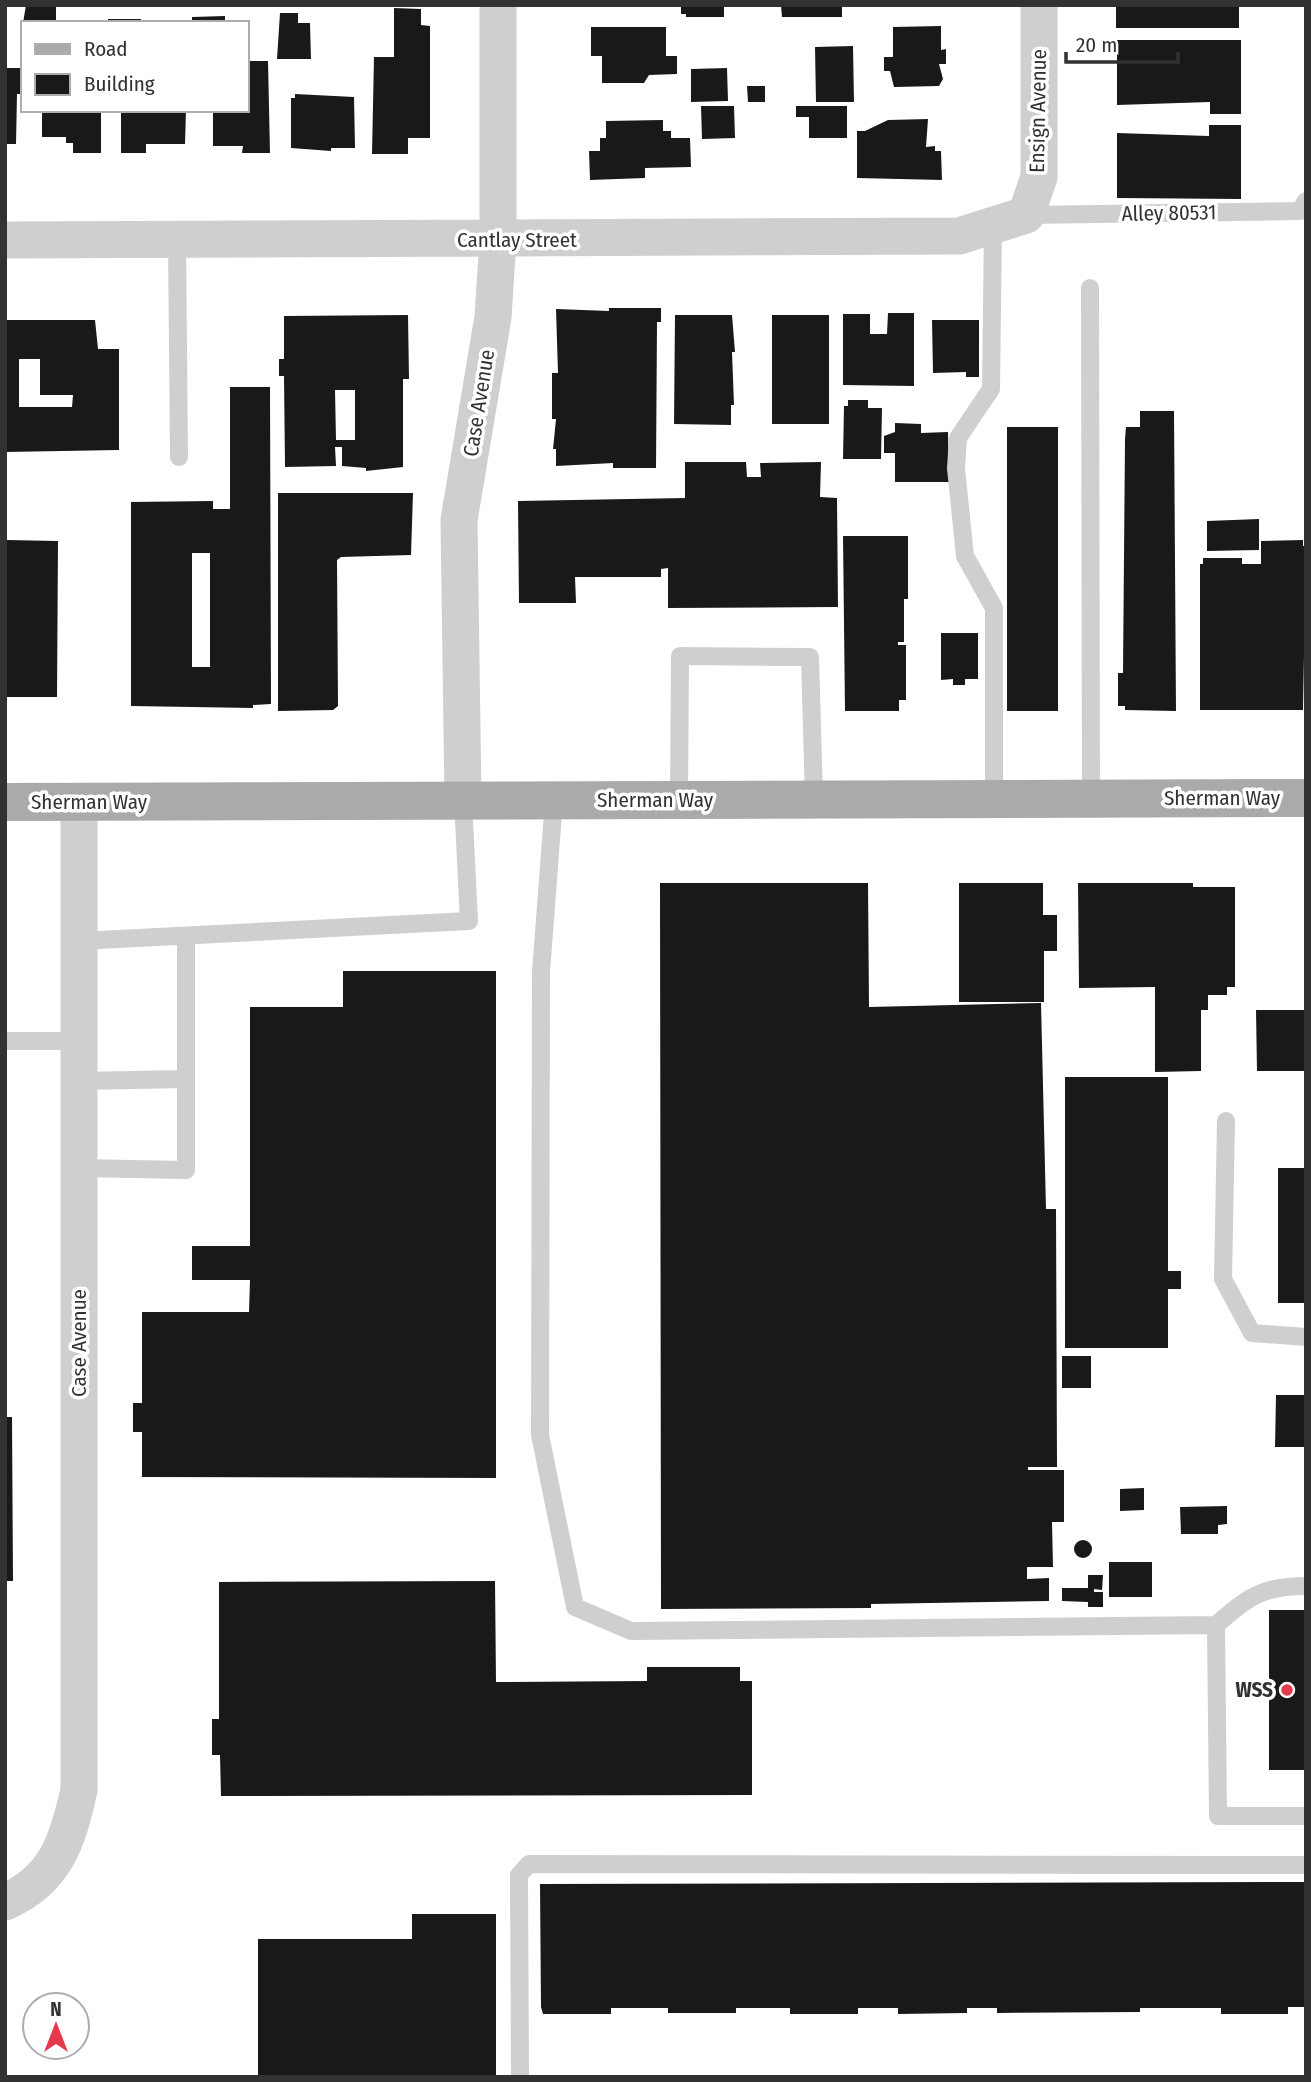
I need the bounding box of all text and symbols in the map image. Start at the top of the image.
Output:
legend [21,21,248,112]
scale bar [1066,21,1178,65]
text: 20 m [1076,32,1117,58]
text: Road [84,36,128,62]
street label: Ensign Avenue [1024,49,1052,173]
text: Building [84,71,155,97]
street label: Alley 80531 [1121,199,1217,227]
street label: Cantlay Street [457,227,577,253]
street label: Case Avenue [458,348,500,458]
street label: Sherman Way [1164,785,1281,811]
street label: Sherman Way [597,787,714,813]
street label: Sherman Way [31,789,148,815]
street label: Case Avenue [66,1289,92,1397]
place label: WSS [1235,1677,1273,1703]
marker: WSS [1279,1682,1295,1698]
north arrow [21,1991,91,2061]
text: N [50,1998,62,2021]

